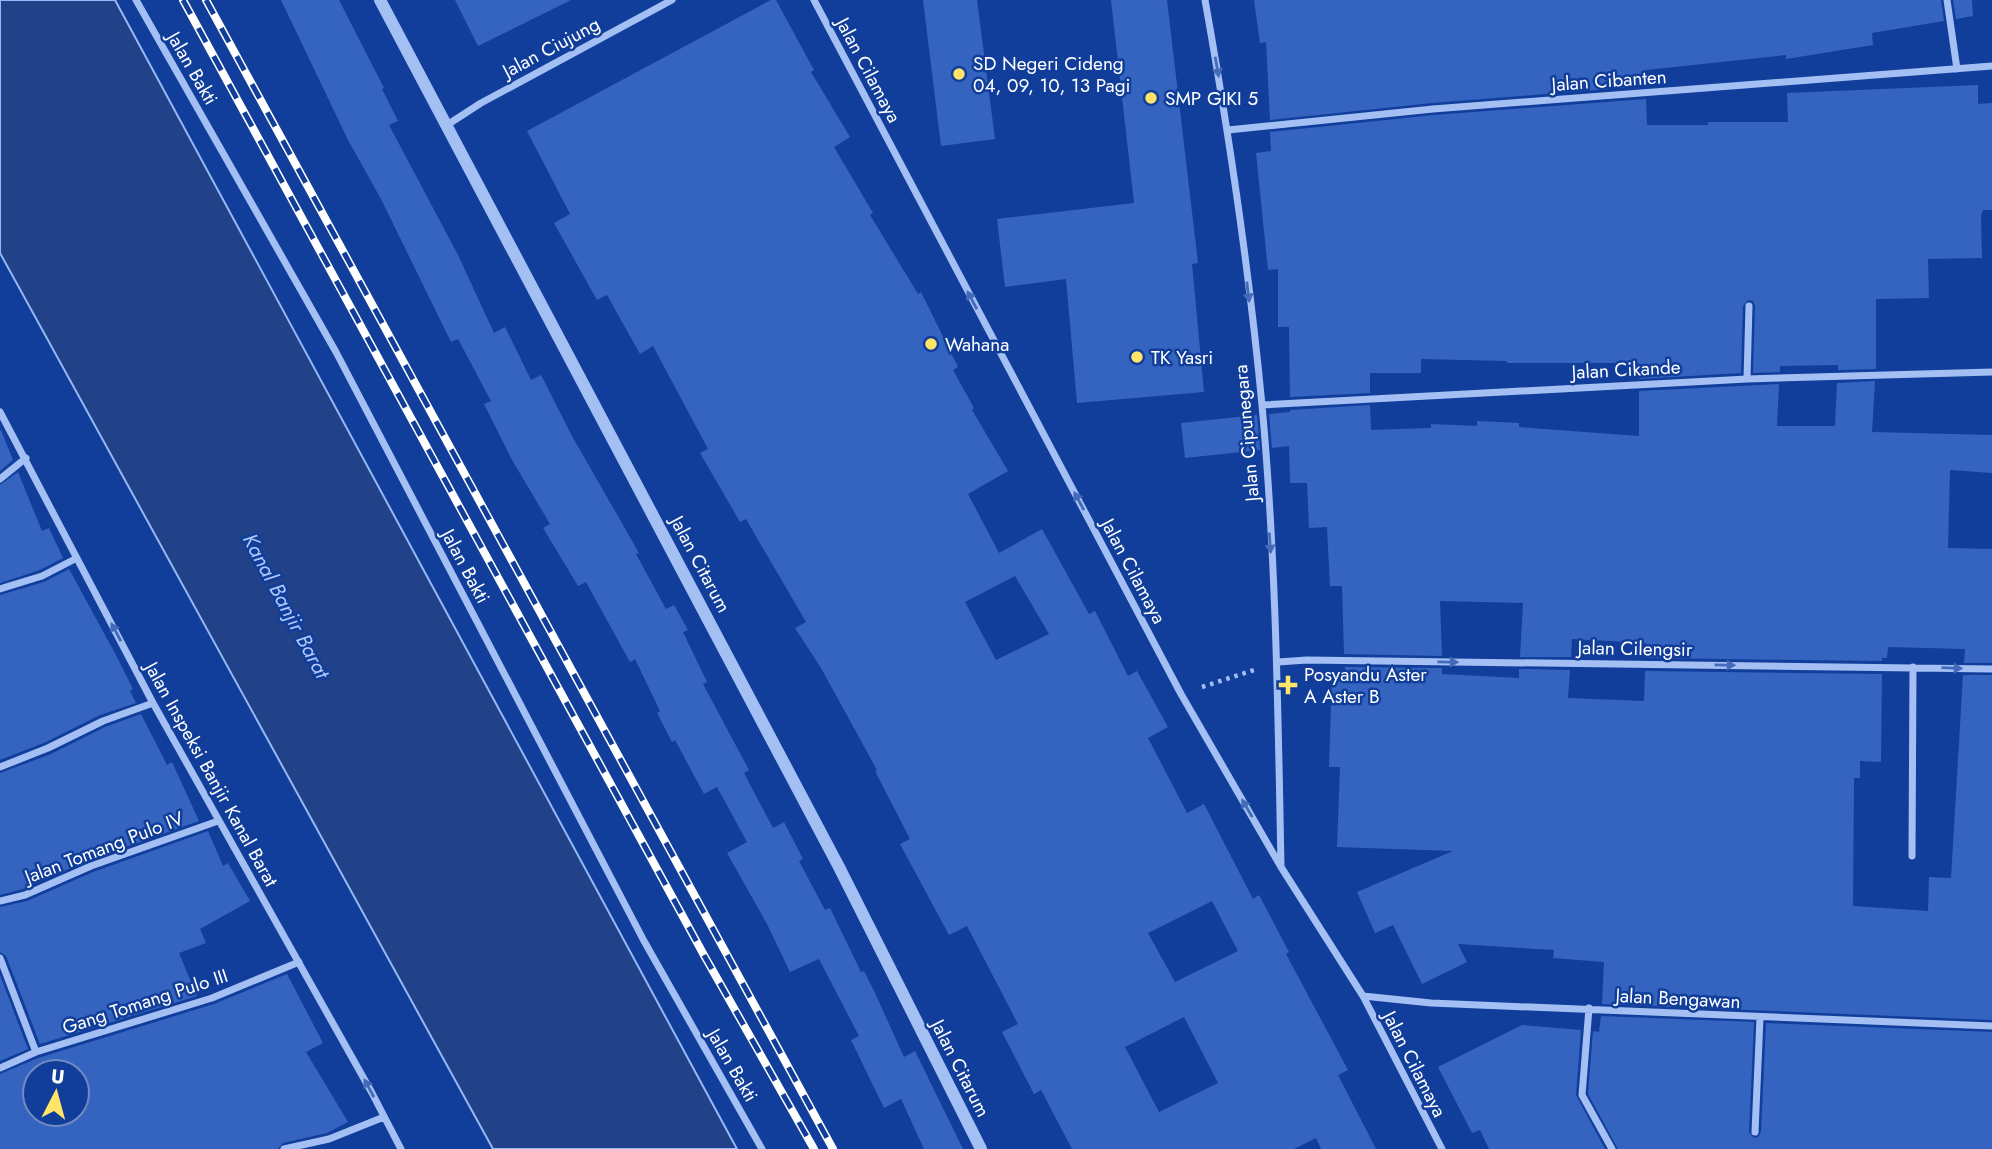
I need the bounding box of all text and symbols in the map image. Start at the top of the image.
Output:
street label: Jalan Cilamaya [828,10,908,128]
street label: Jalan Ciujung [495,11,605,86]
street label: Jalan Bakti [159,24,224,110]
place label: SD Negeri Cideng 04, 09, 10, 13 Pagi [973,50,1130,99]
one-way arrow [1212,56,1223,78]
street label: Jalan Cibanten [1548,63,1667,98]
marker: SD Negeri Cideng 04, 09, 10, 13 Pagi [951,66,967,82]
place label: SMP GIKI 5 [1165,85,1258,112]
marker: SMP GIKI 5 [1143,90,1159,106]
one-way arrow [1242,282,1253,304]
one-way arrow [967,290,978,310]
place label: Wahana [945,331,1009,358]
marker: Wahana [923,336,939,352]
place label: TK Yasri [1151,344,1213,371]
marker: TK Yasri [1129,349,1145,365]
street label: Jalan Cikande [1568,353,1681,386]
street label: Jalan Cipunegara [1227,364,1266,505]
one-way arrow [1073,491,1085,511]
street label: Jalan Citarum [662,509,737,617]
street label: Jalan Cilamaya [1093,511,1173,629]
street label: Jalan Bakti [433,522,496,608]
water label: Kanal Banjir Barat [235,528,337,685]
one-way arrow [1265,533,1276,555]
one-way arrow [111,622,123,642]
street label: Jalan Cilengsir [1574,634,1693,663]
street label: Jalan Inspeksi Banjir Kanal Barat [137,654,285,892]
one-way arrow [1438,656,1460,668]
one-way arrow [1714,659,1736,670]
place label: Posyandu Aster A Aster B [1304,661,1427,710]
one-way arrow [1942,662,1964,673]
marker: Posyandu Aster A Aster B [1278,675,1298,695]
one-way arrow [1241,798,1253,818]
street label: Jalan Tomang Pulo IV [18,805,188,891]
street label: Gang Tomang Pulo III [59,962,231,1041]
street label: Jalan Bengawan [1612,982,1741,1015]
street label: Jalan Cilamaya [1375,1004,1453,1122]
street label: Jalan Citarum [923,1012,997,1122]
street label: Jalan Bakti [699,1021,764,1107]
north arrow [21,1058,91,1128]
text: U [50,1062,66,1091]
one-way arrow [363,1079,375,1098]

